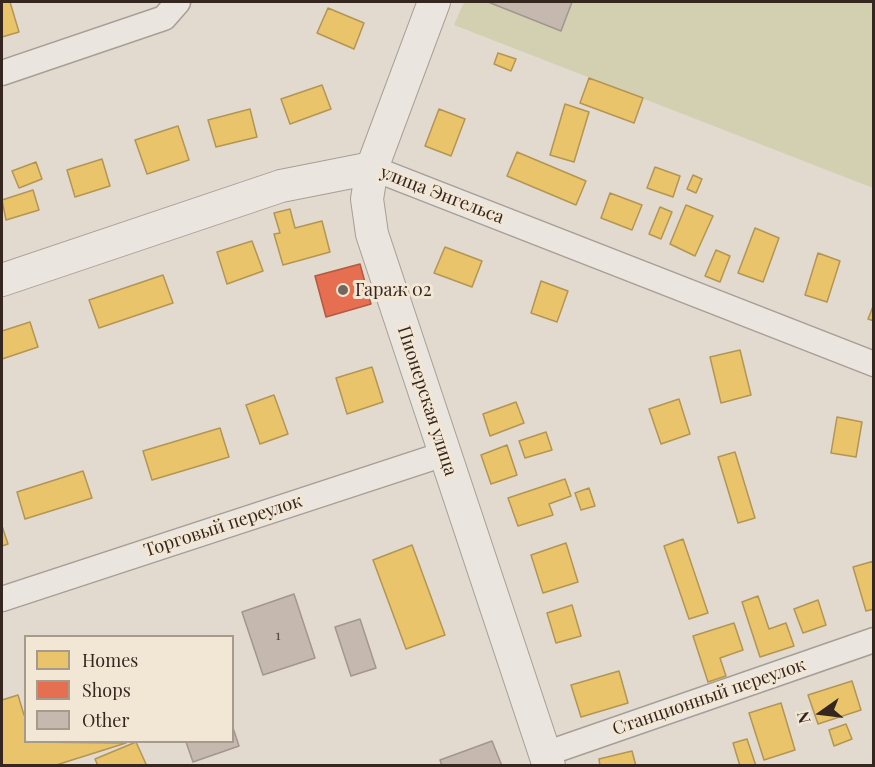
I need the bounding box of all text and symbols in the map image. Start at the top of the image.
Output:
street label: улица Энгельса [377,161,507,229]
place label: Гараж 02 [355,279,432,301]
marker: Гараж 02 [336,283,350,297]
street label: Пионерская улица [393,323,461,479]
street label: Торговый переулок [141,490,305,562]
house number: 1 [275,626,281,644]
legend [24,635,234,743]
text: Homes [82,648,138,672]
street label: Станционный переулок [610,654,808,740]
text: Shops [82,678,131,702]
north arrow [791,683,851,743]
text: Other [82,708,129,732]
text: N [791,709,815,726]

